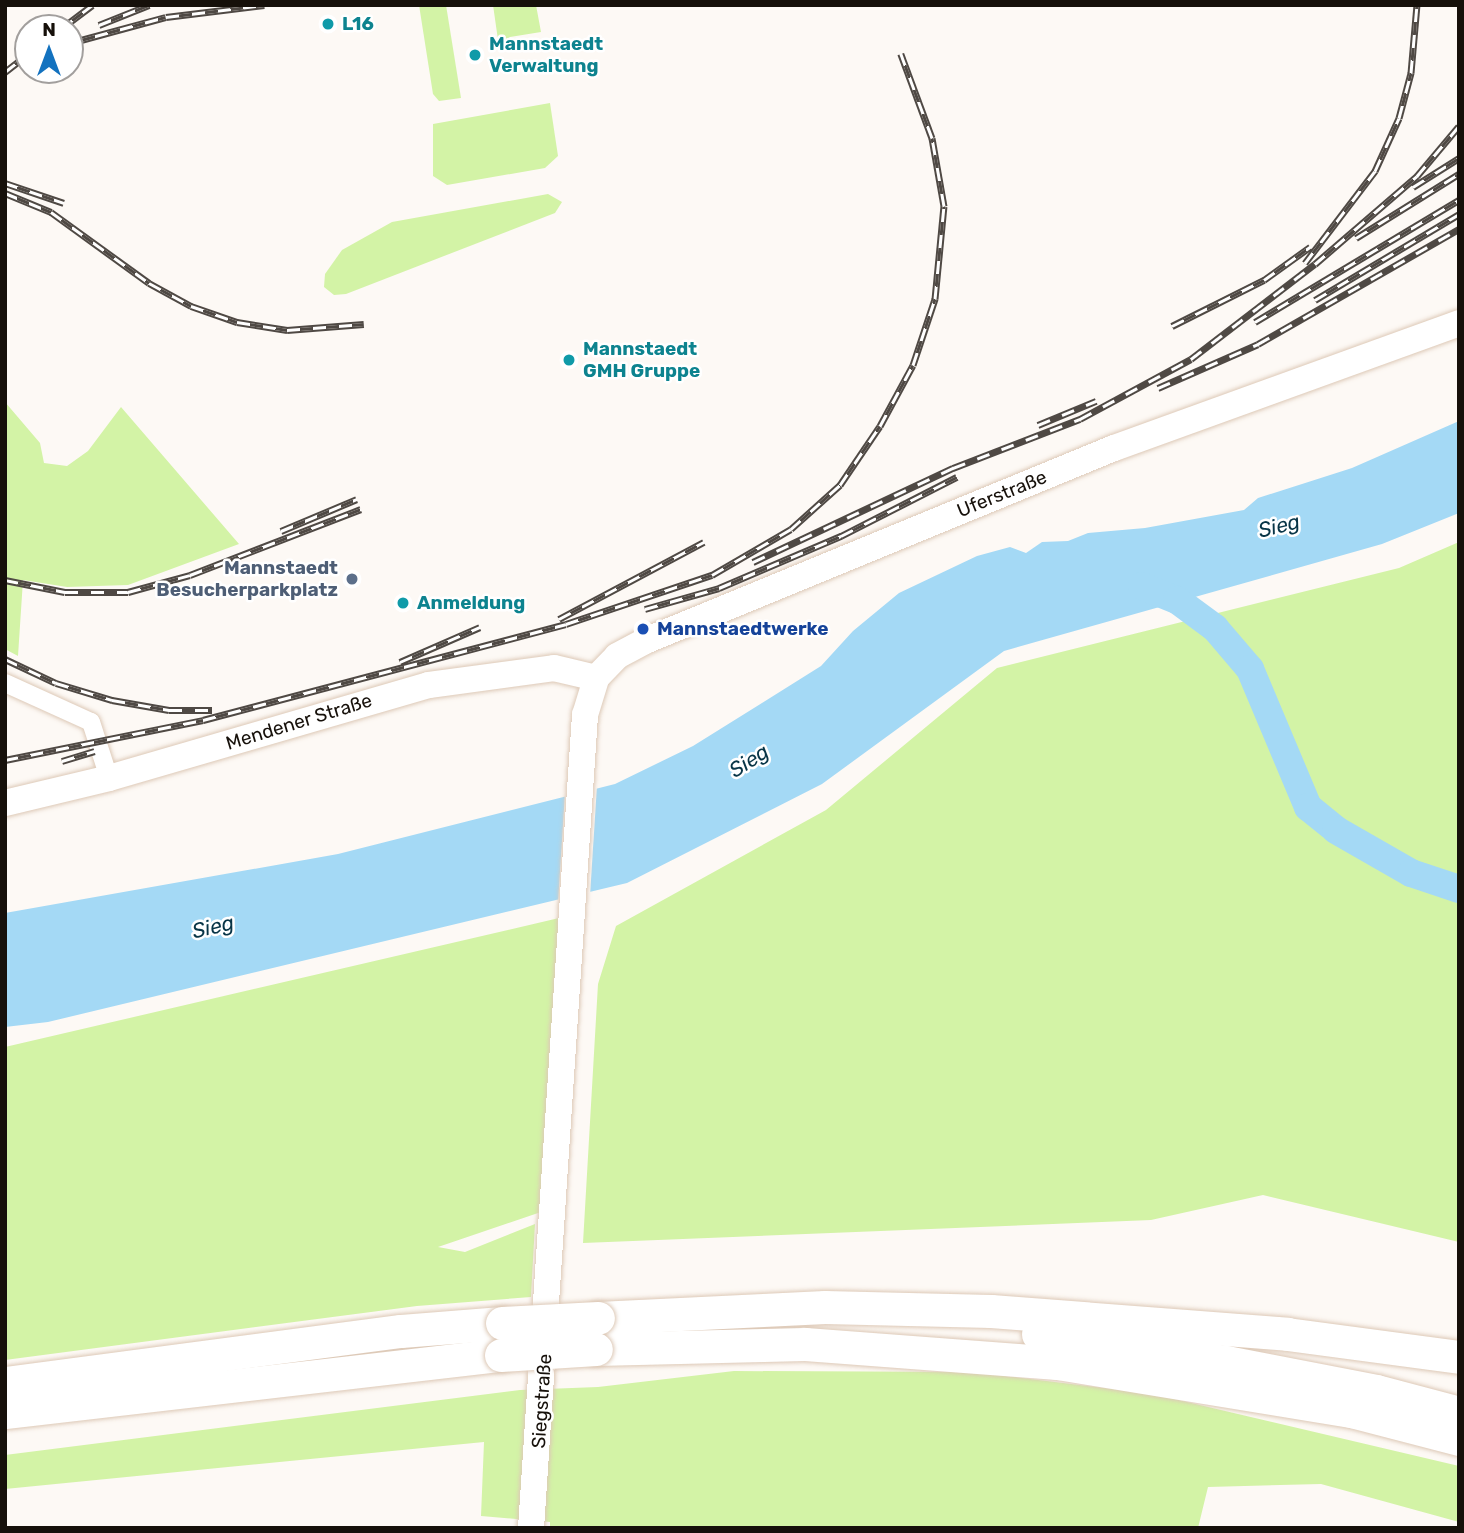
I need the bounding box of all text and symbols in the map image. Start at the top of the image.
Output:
place label: L16 [342,13,374,35]
north arrow [14,14,84,84]
marker: L16 [320,16,336,32]
text: N [42,18,56,41]
place label: Mannstaedt Verwaltung [489,33,603,77]
marker: Mannstaedt Verwaltung [467,47,483,63]
place label: Mannstaedt GMH Gruppe [583,338,700,382]
marker: Mannstaedt GMH Gruppe [561,352,577,368]
street label: Uferstraße [954,466,1050,522]
water label: Sieg [1255,509,1303,543]
place label: Mannstaedt Besucherparkplatz [156,557,338,601]
marker: Mannstaedt Besucherparkplatz [344,571,360,587]
place label: Anmeldung [417,592,525,614]
marker: Anmeldung [395,595,411,611]
place label: Mannstaedtwerke [657,618,829,640]
marker: Mannstaedtwerke [635,621,651,637]
street label: Mendener Straße [223,689,375,755]
water label: Sieg [724,739,774,783]
water label: Sieg [190,910,236,944]
street label: Siegstraße [527,1353,557,1449]

